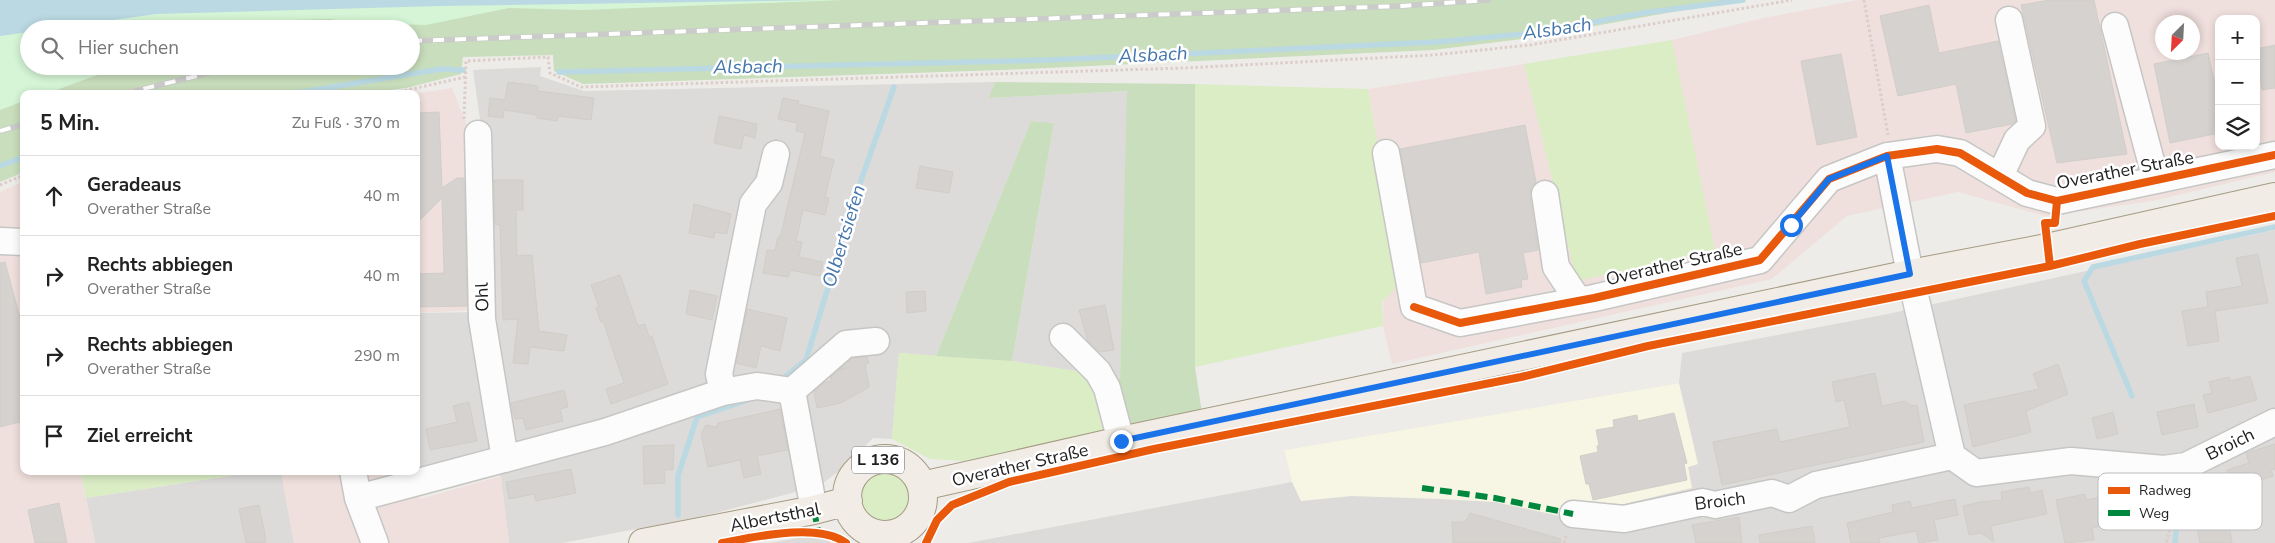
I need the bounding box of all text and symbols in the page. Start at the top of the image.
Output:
water label: Alsbach [1520,11,1593,47]
north arrow [2155,15,2200,60]
map controls [2215,15,2260,150]
button: + [2215,15,2260,60]
search box [20,20,420,75]
icon: search [38,34,66,62]
text: Hier suchen [78,35,179,61]
water label: Alsbach [1117,40,1188,70]
water label: Alsbach [712,53,783,81]
button: − [2215,60,2260,105]
button: layers [2215,105,2260,150]
text: 5 Min. [40,109,99,137]
text: Zu Fuß · 370 m [292,112,400,134]
street label: Overather Straße [2054,145,2196,195]
text: Geradeaus [87,172,181,198]
icon: ahead [40,182,68,210]
water label: Olbertsiefen [816,182,872,290]
text: 40 m [363,185,400,207]
text: Overather Straße [87,198,211,220]
route start [1780,214,1803,237]
street label: Overather Straße [1603,237,1745,291]
text: Rechts abbiegen [87,252,233,278]
icon: right [40,262,68,290]
text: 40 m [363,265,400,287]
text: Overather Straße [87,278,211,300]
street label: Ohl [469,281,495,312]
text: Rechts abbiegen [87,332,233,358]
icon: right [40,342,68,370]
text: 290 m [353,345,400,367]
text: Overather Straße [87,358,211,380]
icon: arrive [40,422,68,450]
street label: Broich [2202,422,2258,466]
text: Ziel erreicht [87,423,192,449]
route end [1110,430,1133,453]
street label: Overather Straße [949,438,1091,492]
road number: L 136 [852,446,904,474]
legend [2098,473,2262,530]
text: Radweg [2139,481,2191,500]
street label: Broich [1693,486,1747,516]
street label: Albertsthal [728,496,823,538]
text: Weg [2139,504,2169,523]

